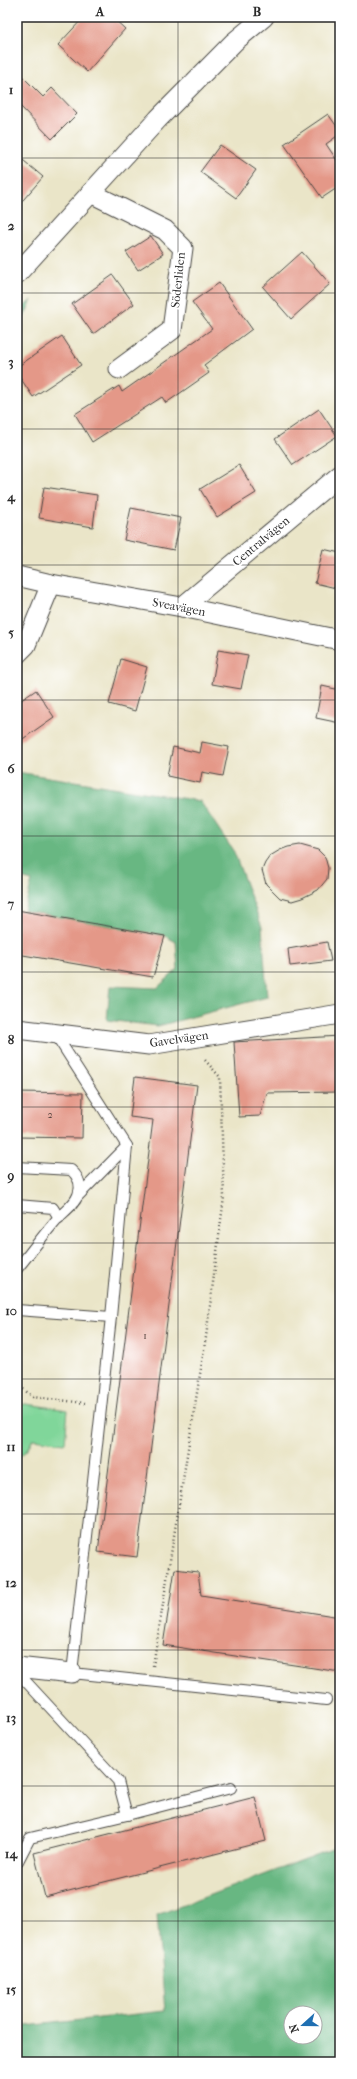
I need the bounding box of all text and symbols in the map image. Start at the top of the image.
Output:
text: A [95,4,105,19]
text: B [253,4,262,19]
text: 1 [9,82,14,97]
text: 2 [8,218,15,233]
street label: Söderliden [168,251,188,309]
text: 3 [8,354,14,370]
text: 4 [6,489,16,505]
street label: Centralvägen [230,513,292,569]
street label: Sveavägen [151,595,207,619]
text: 5 [8,625,14,640]
text: 6 [7,761,15,776]
text: 7 [7,896,15,911]
street label: Gavelvägen [149,1028,209,1050]
text: 8 [8,1032,15,1047]
house number: 2 [47,1109,53,1121]
text: 9 [7,1168,15,1184]
text: 10 [5,1303,17,1318]
house number: 1 [143,1330,147,1342]
text: 11 [6,1439,16,1454]
text: 12 [5,1575,17,1590]
text: 13 [6,1710,16,1726]
text: 14 [5,1846,18,1862]
text: 15 [6,1982,16,1997]
north arrow [283,2005,323,2045]
text: N [286,2022,302,2035]

